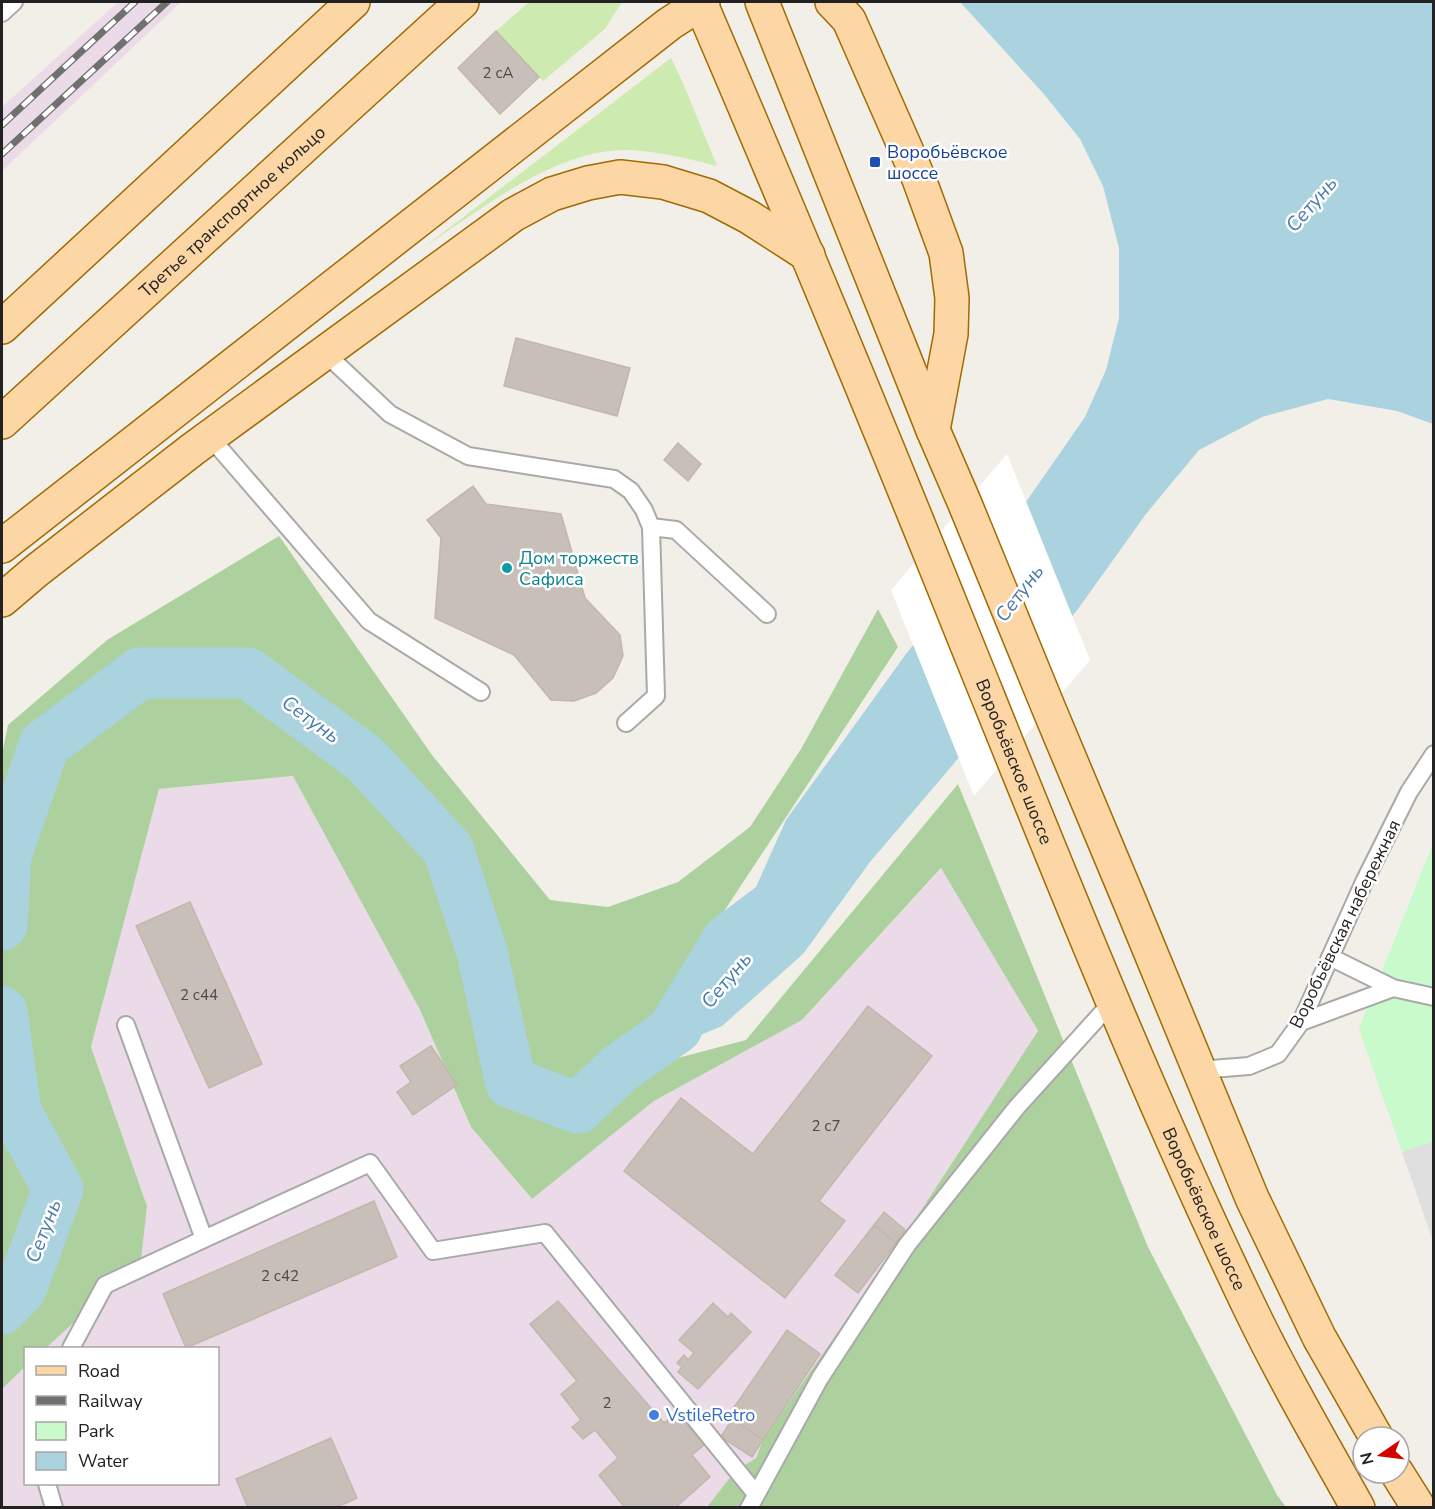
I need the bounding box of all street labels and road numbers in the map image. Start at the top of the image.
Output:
street label: Третье транспортное кольцо [134,120,331,303]
street label: Воробьёвское шоссе [970,675,1058,848]
street label: Воробьёвская набережная [1284,816,1406,1032]
street label: Воробьёвское шоссе [1156,1124,1252,1294]

